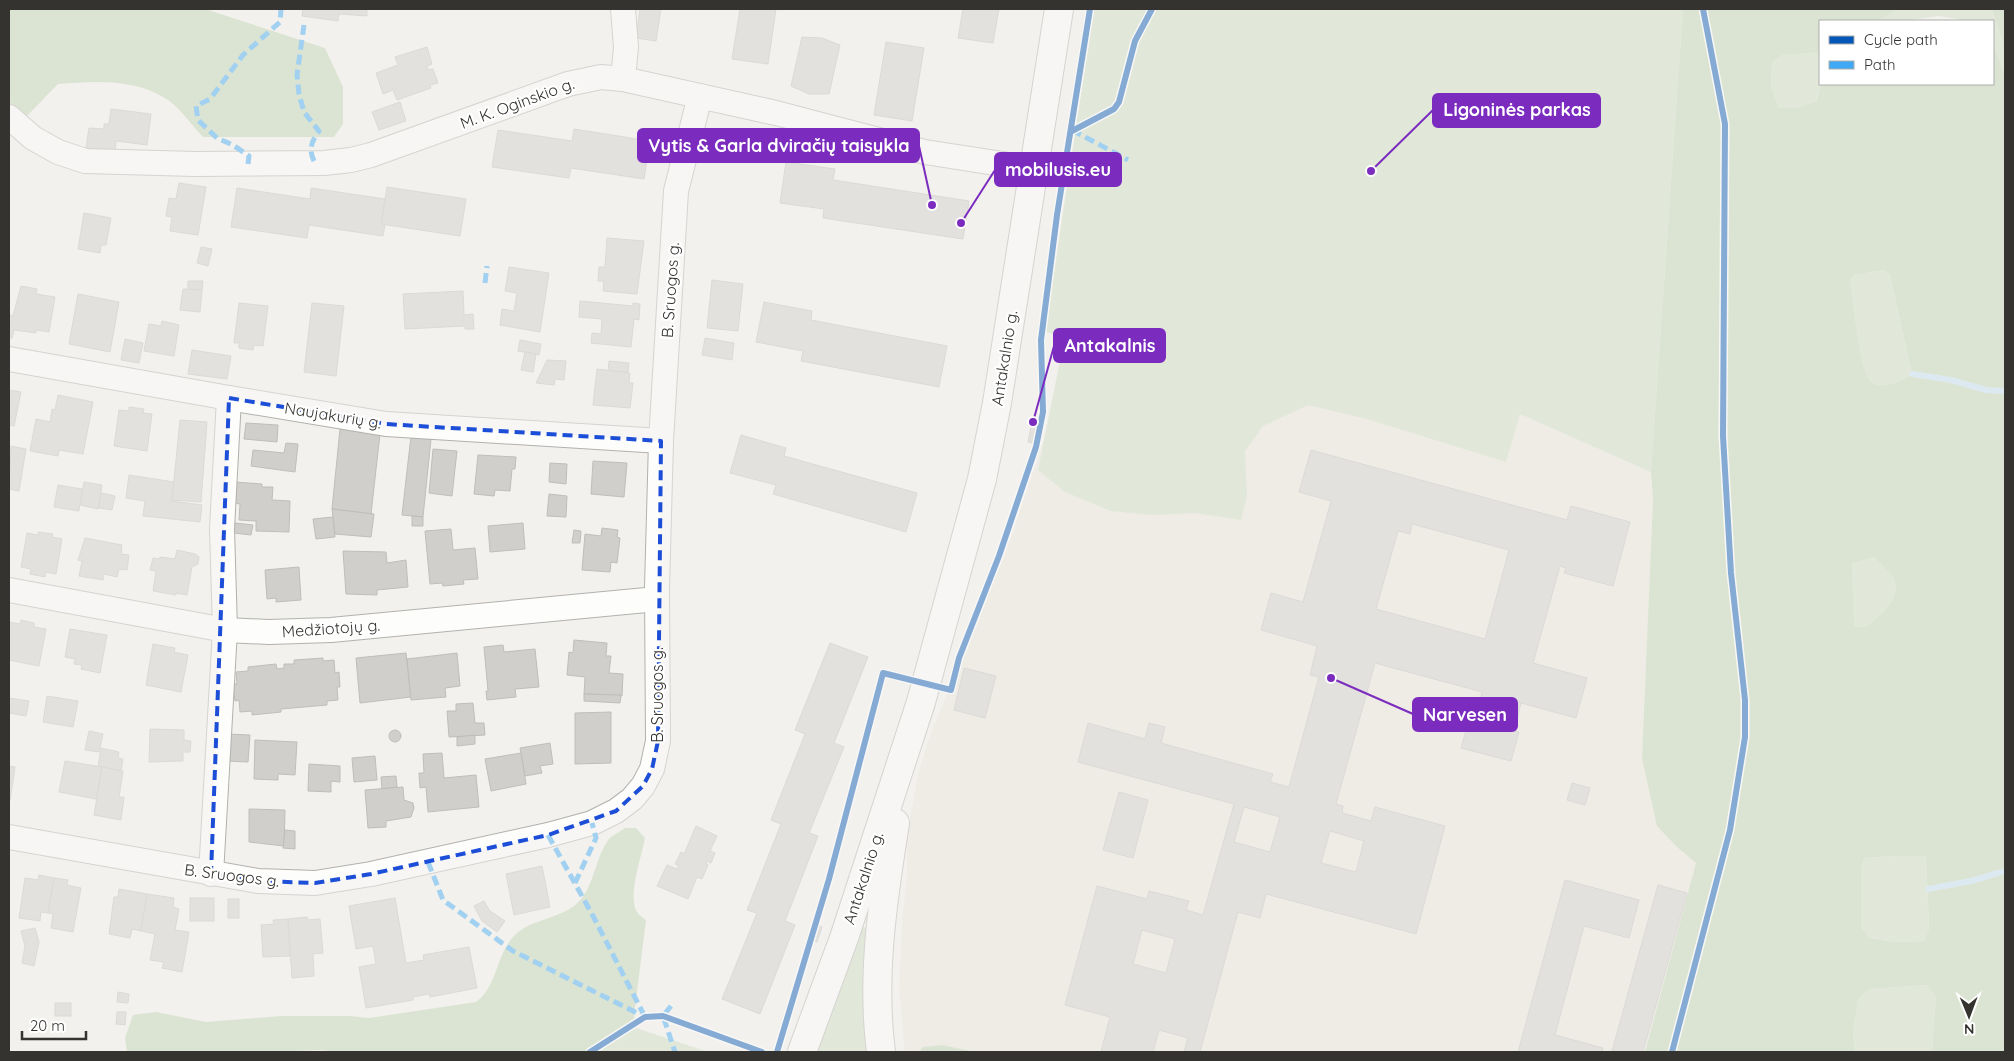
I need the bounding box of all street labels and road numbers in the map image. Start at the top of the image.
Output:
street label: M. K. Oginskio g. [457,73,577,133]
street label: B. Sruogos g. [657,241,683,338]
street label: Antakalnio g. [987,309,1021,407]
street label: Naujakurių g. [283,397,383,433]
street label: Medžiotojų g. [281,615,381,641]
street label: B. Sruogos g. [647,647,667,743]
street label: Antakalnio g. [839,829,887,927]
street label: B. Sruogos g. [183,859,281,891]

